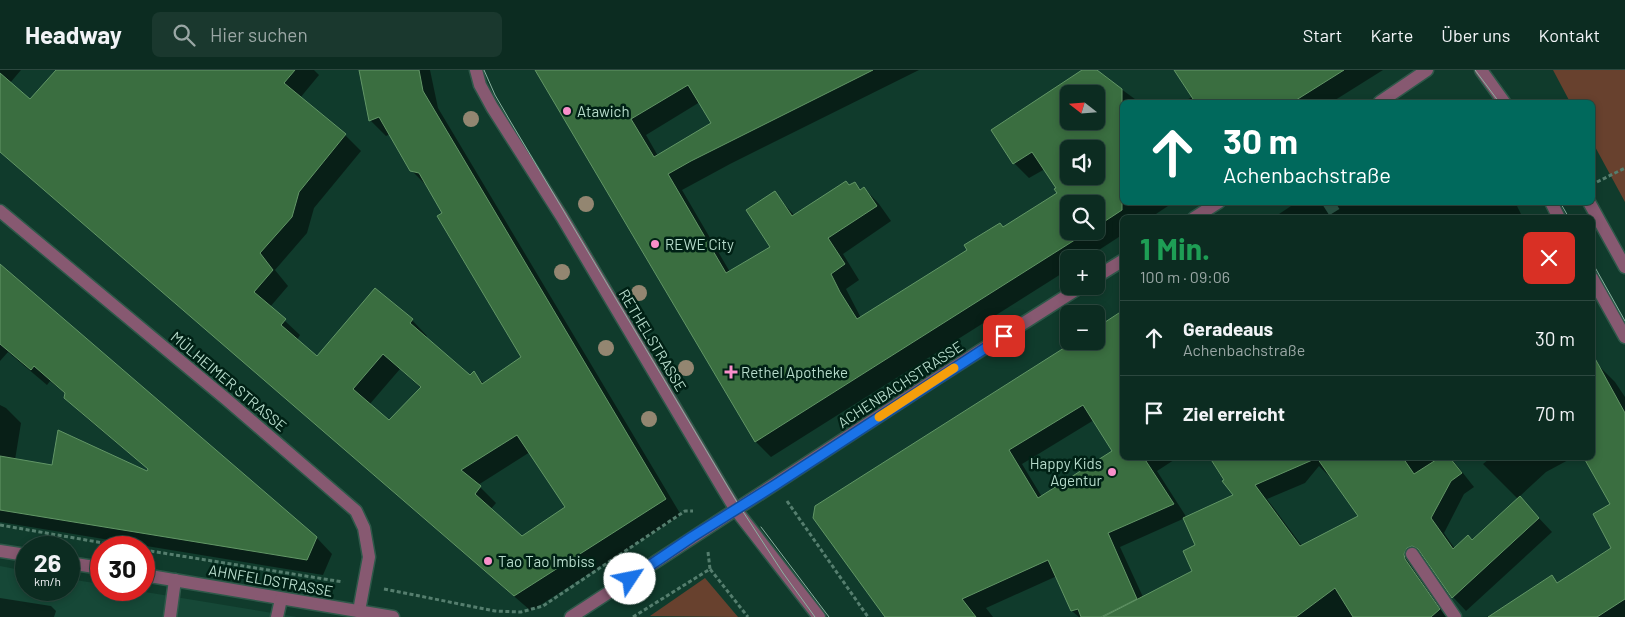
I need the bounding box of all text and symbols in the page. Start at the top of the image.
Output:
search box [152,12,502,57]
text: Headway [25,20,122,49]
icon: search [170,21,198,49]
text: Hier suchen [210,23,308,46]
text: Start [1303,24,1342,46]
text: Karte [1370,24,1413,46]
text: Über uns [1441,24,1510,46]
text: Kontakt [1538,24,1600,46]
north arrow [1060,85,1105,130]
map controls [1060,85,1105,350]
place label: Atawich [577,102,630,120]
marker: Atawich [561,105,573,117]
text: 30 m [1223,119,1298,161]
icon: ahead [1140,120,1205,185]
button: sound [1060,140,1105,185]
text: Achenbachstraße [1223,161,1391,187]
button: search [1060,195,1105,240]
text: 1 Min. [1140,230,1210,266]
button: close [1523,232,1575,284]
place label: REWE City [665,235,734,253]
marker: REWE City [649,238,661,250]
button: + [1060,250,1105,295]
text: 100 m · 09:06 [1140,267,1230,286]
street label: RETHELSTRASSE [615,286,691,394]
button: − [1060,305,1105,350]
pin [983,315,1025,357]
text: Geradeaus [1183,317,1273,340]
icon: arrive [990,322,1018,350]
icon: ahead [1140,324,1168,352]
street label: MÜLHEIMER STRASSE [167,327,291,435]
text: 30 m [1535,327,1575,350]
street label: ACHENBACHSTRASSE [834,337,966,431]
text: Achenbachstraße [1183,340,1305,359]
place label: Rethel Apotheke [741,363,848,381]
marker: Rethel Apotheke [725,366,737,378]
icon: arrive [1140,399,1168,427]
text: Ziel erreicht [1183,402,1285,425]
text: 70 m [1536,402,1575,425]
place label: Happy Kids Agentur [1030,454,1103,489]
marker: Happy Kids Agentur [1106,466,1118,478]
speed limit sign: 30 [90,536,155,601]
text: 26 [34,547,61,577]
place label: Tao Tao Imbiss [498,552,595,570]
position arrow [603,552,655,604]
marker: Tao Tao Imbiss [482,555,494,567]
street label: AHNFELDSTRASSE [207,560,335,600]
text: km/h [34,574,61,588]

